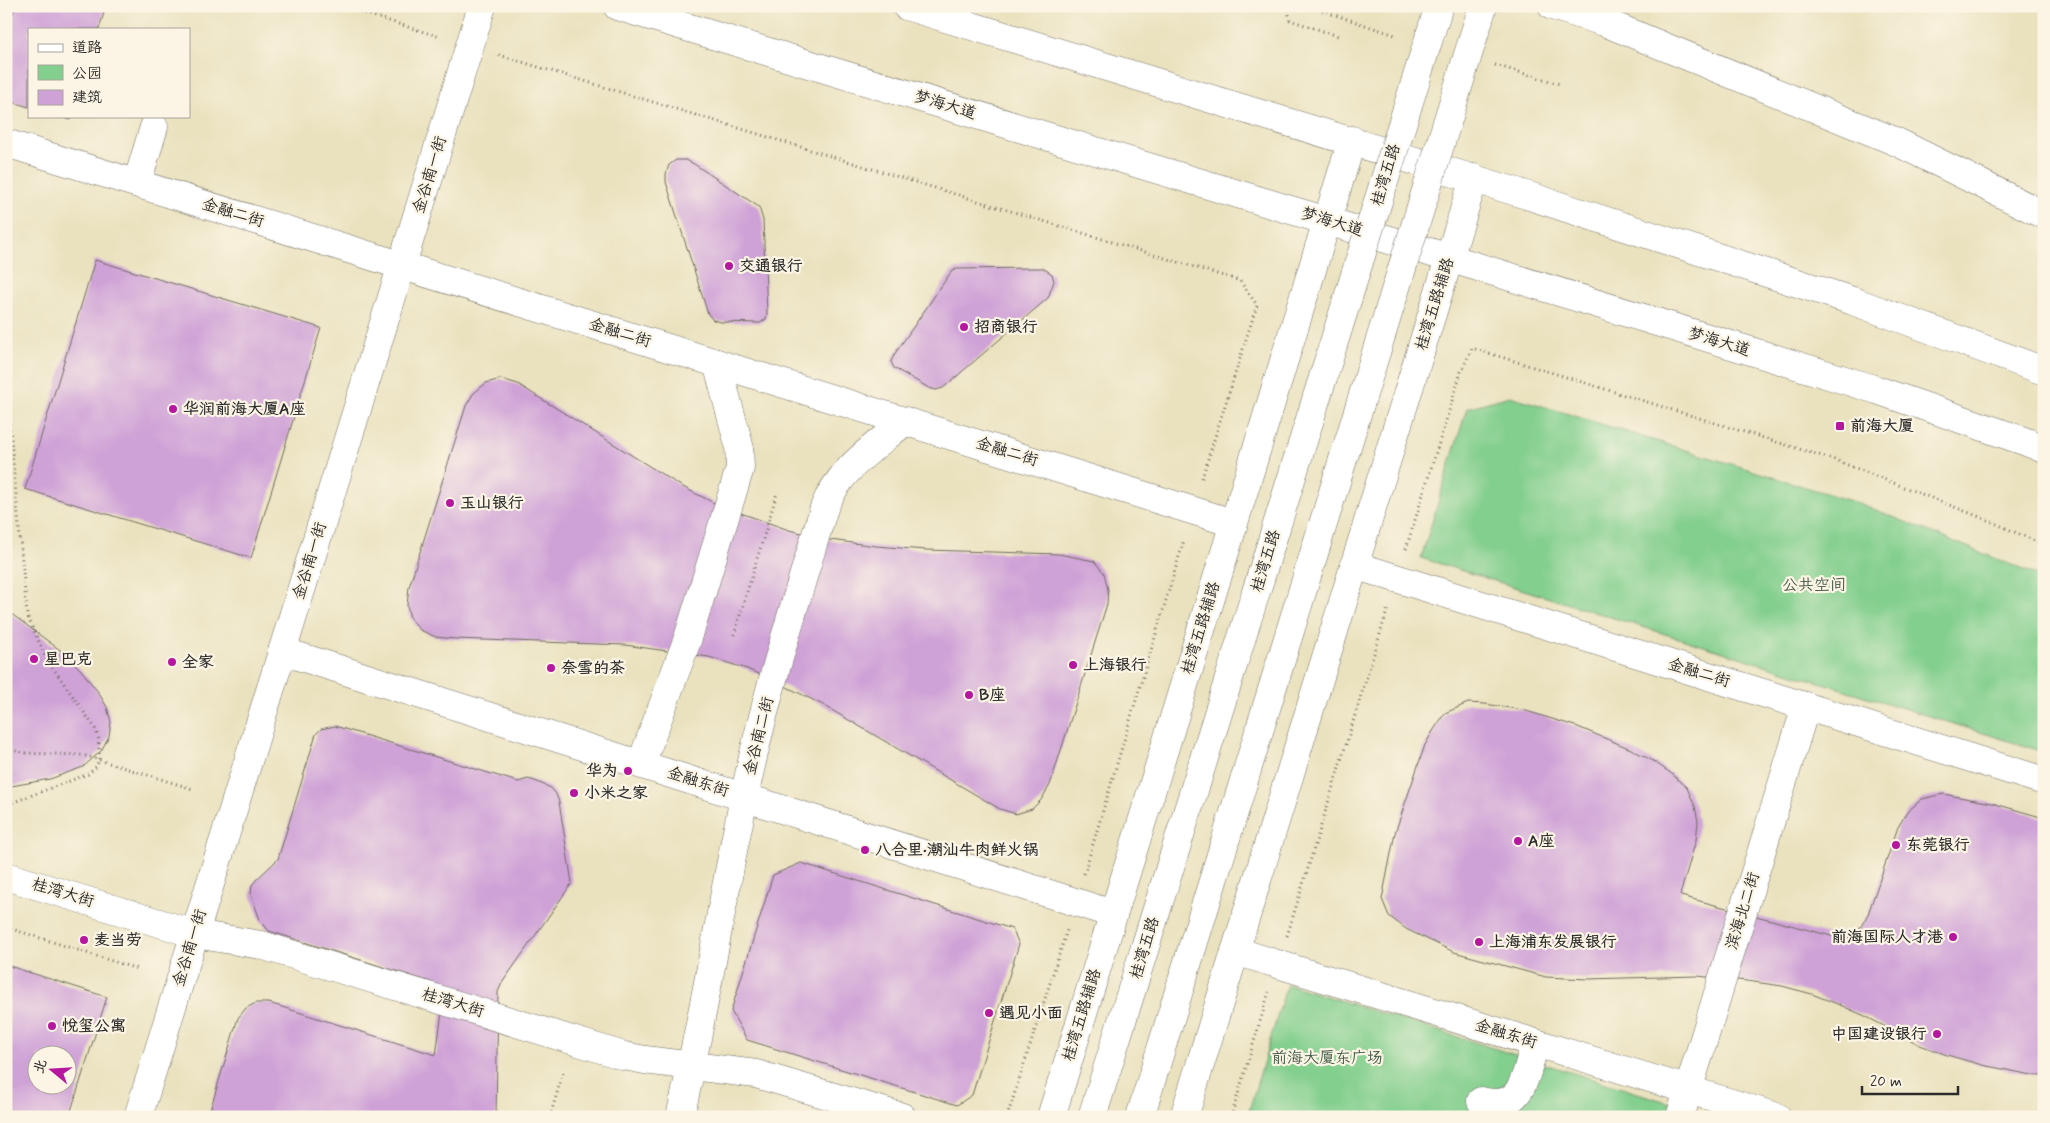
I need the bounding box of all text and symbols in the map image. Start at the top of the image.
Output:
legend [28,28,190,118]
text: 道路 [72,38,102,58]
text: 公园 [72,64,102,84]
street label: 梦海大道 [911,86,979,124]
text: 建筑 [72,88,102,108]
street label: 金谷南一街 [408,134,452,216]
street label: 桂湾五路 [1367,141,1405,209]
street label: 金融二街 [199,194,267,232]
street label: 梦海大道 [1298,203,1366,241]
street label: 桂湾五路辅路 [1411,255,1459,353]
place label: 交通银行 [739,256,803,277]
marker: 交通银行 [723,260,735,272]
street label: 金融二街 [586,314,654,352]
place label: 招商银行 [974,317,1038,338]
marker: 招商银行 [958,321,970,333]
street label: 梦海大道 [1685,323,1753,361]
place label: 华润前海大厦A座 [183,399,305,420]
marker: 华润前海大厦A座 [167,403,179,415]
place label: 前海大厦 [1850,416,1914,437]
marker: 前海大厦 [1834,420,1846,432]
street label: 金融二街 [973,433,1041,471]
place label: 玉山银行 [460,493,524,514]
marker: 玉山银行 [444,497,456,509]
street label: 金谷南一街 [288,520,332,602]
street label: 桂湾五路 [1247,527,1285,595]
park label: 公共空间 [1782,575,1846,596]
street label: 桂湾五路辅路 [1177,579,1225,677]
place label: 星巴克 [44,649,92,670]
place label: 全家 [182,652,214,673]
marker: 星巴克 [28,653,40,665]
street label: 金融二街 [1665,654,1733,692]
place label: 上海银行 [1083,655,1147,676]
marker: 全家 [166,656,178,668]
place label: 奈雪的茶 [561,658,625,679]
marker: 上海银行 [1067,659,1079,671]
marker: 奈雪的茶 [545,662,557,674]
place label: B座 [979,685,1005,706]
marker: B座 [963,689,975,701]
street label: 金谷南二街 [739,695,779,777]
place label: 华为 [586,761,618,782]
street label: 金融东街 [664,762,732,802]
marker: 华为 [622,765,634,777]
place label: 小米之家 [584,783,648,804]
marker: 小米之家 [568,787,580,799]
place label: A座 [1528,831,1554,852]
marker: A座 [1512,835,1524,847]
place label: 东莞银行 [1906,835,1970,856]
marker: 东莞银行 [1890,839,1902,851]
place label: 八合里·潮汕牛肉鲜火锅 [875,840,1039,861]
marker: 八合里·潮汕牛肉鲜火锅 [859,844,871,856]
street label: 滨海北二街 [1721,870,1765,952]
street label: 桂湾大街 [29,874,97,912]
street label: 金谷南一街 [168,907,212,989]
street label: 桂湾五路 [1126,914,1164,982]
place label: 前海国际人才港 [1831,927,1943,948]
place label: 麦当劳 [94,930,142,951]
marker: 前海国际人才港 [1947,931,1959,943]
place label: 上海浦东发展银行 [1489,932,1617,953]
marker: 麦当劳 [78,934,90,946]
marker: 上海浦东发展银行 [1473,936,1485,948]
street label: 桂湾五路辅路 [1058,966,1106,1064]
street label: 桂湾大街 [419,984,487,1022]
place label: 遇见小面 [999,1003,1063,1024]
marker: 遇见小面 [983,1007,995,1019]
street label: 金融东街 [1472,1015,1540,1053]
place label: 悦玺公寓 [62,1016,126,1037]
marker: 悦玺公寓 [46,1020,58,1032]
place label: 中国建设银行 [1831,1024,1927,1045]
marker: 中国建设银行 [1931,1028,1943,1040]
north arrow [28,1046,78,1096]
park label: 前海大厦东广场 [1271,1048,1383,1069]
text: 北 [30,1057,51,1076]
scale bar [1862,1063,1959,1095]
text: 20 m [1870,1072,1902,1092]

